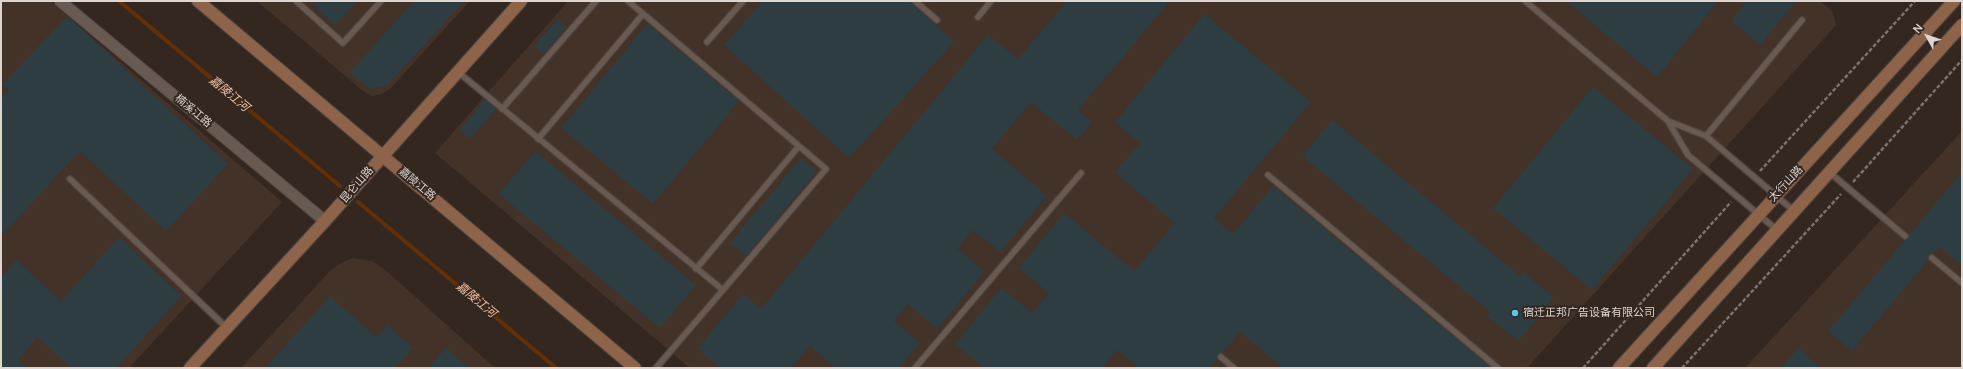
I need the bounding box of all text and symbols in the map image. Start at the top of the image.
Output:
north arrow [1907,16,1947,56]
text: N [1909,20,1926,36]
water label: 嘉陵江河 [206,73,252,115]
street label: 楠溪江路 [172,92,214,130]
street label: 太行山路 [1766,163,1806,205]
street label: 昆仑山路 [338,164,376,206]
street label: 嘉陵江路 [396,165,438,203]
water label: 嘉陵江河 [453,279,499,321]
place label: 宿迁正邦广告设备有限公司 [1523,306,1655,320]
marker: 宿迁正邦广告设备有限公司 [1510,308,1520,318]

